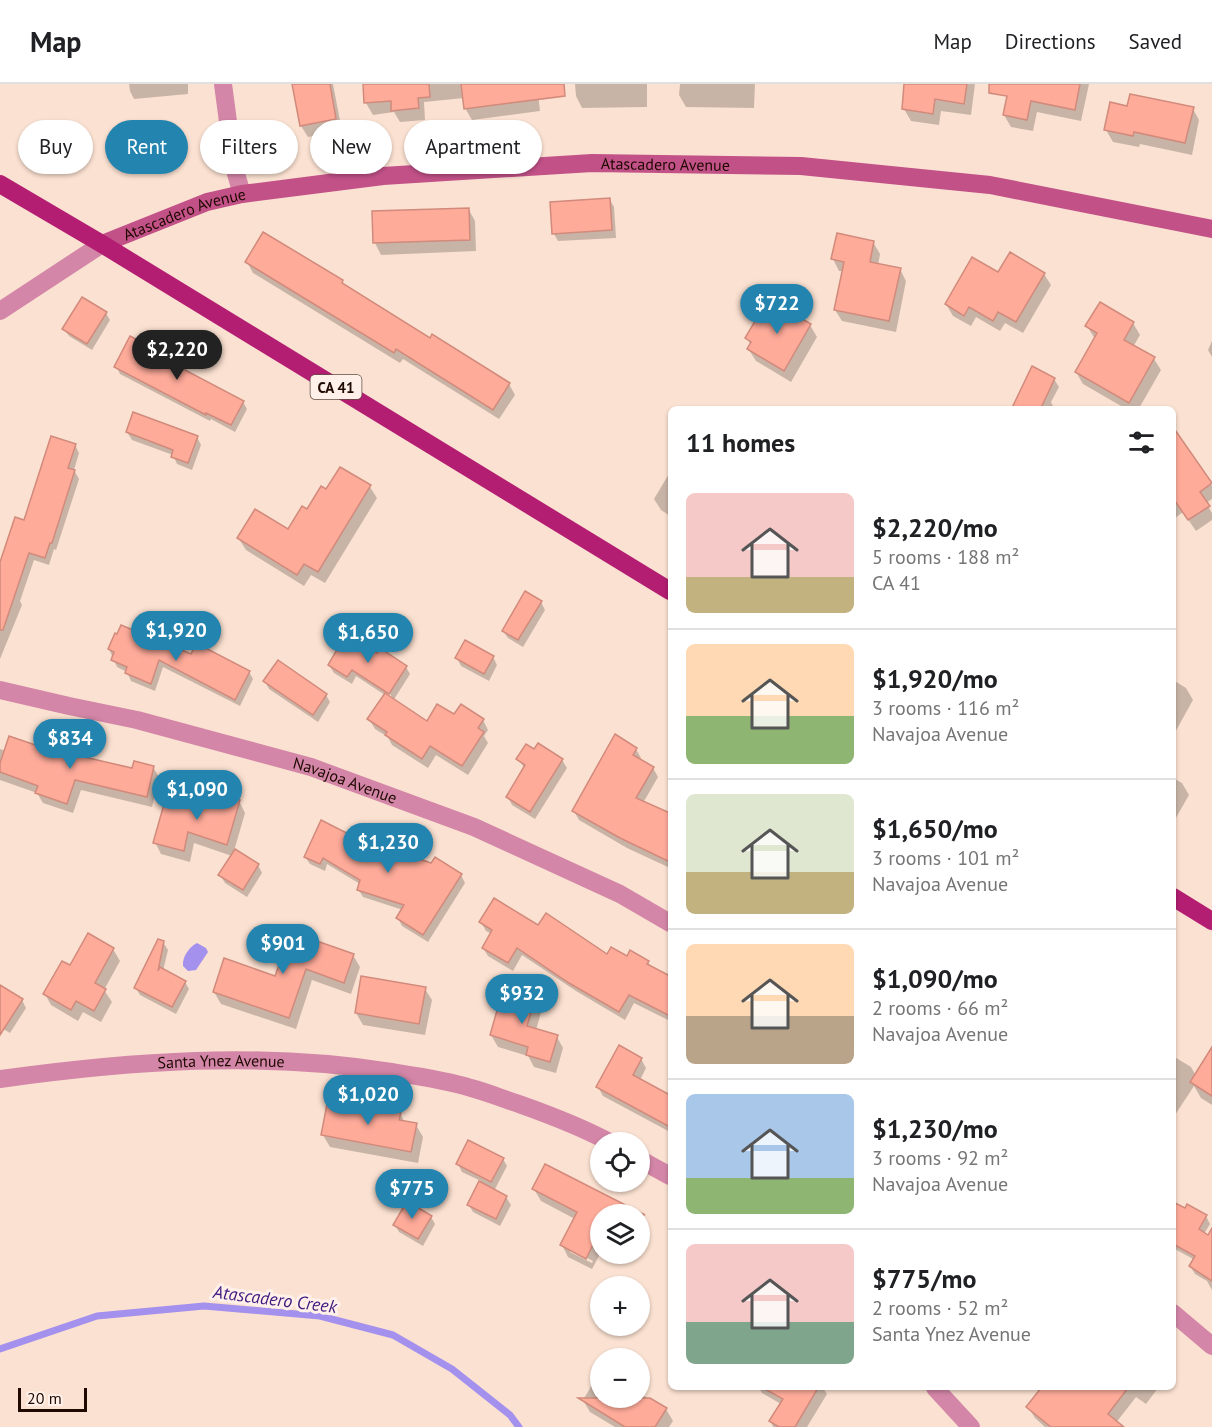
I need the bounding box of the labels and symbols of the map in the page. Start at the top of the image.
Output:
street label: Atascadero Avenue [601,153,730,175]
street label: Atascadero Avenue [120,183,248,245]
pin: $722 [741,284,813,335]
pin: $2,220 [128,330,226,381]
road number: CA 41 [310,375,362,399]
pin: $1,920 [127,611,225,662]
pin: $1,650 [319,613,417,664]
pin: $834 [34,719,106,770]
street label: Navajoa Avenue [291,753,400,808]
pin: $1,090 [148,770,246,821]
pin: $1,230 [339,823,437,874]
pin: $901 [247,924,319,975]
pin: $932 [486,974,558,1025]
street label: Santa Ynez Avenue [157,1050,285,1073]
pin: $1,020 [319,1075,417,1126]
pin: $775 [376,1169,448,1220]
water label: Atascadero Creek [211,1280,339,1318]
scale bar [18,1385,87,1412]

